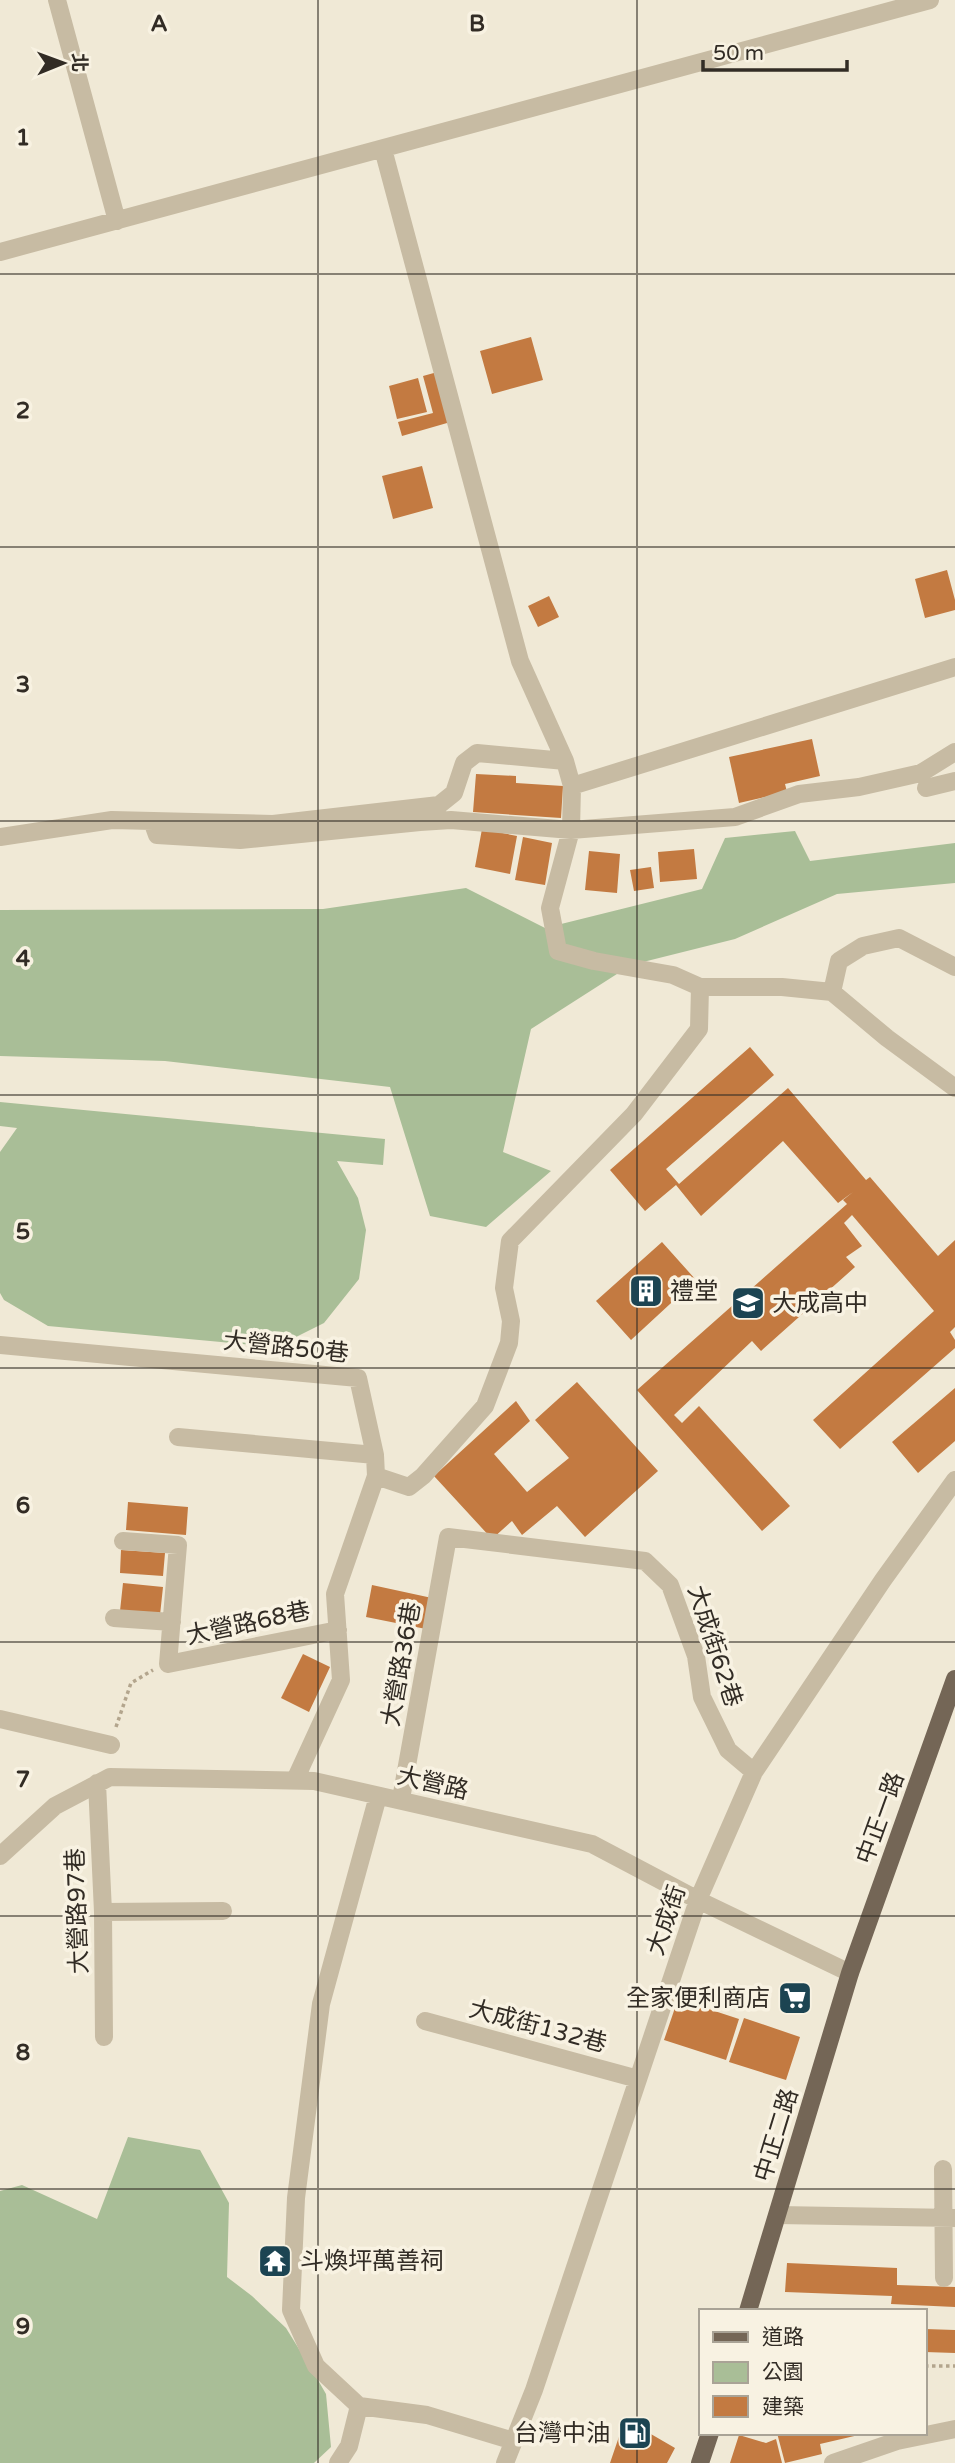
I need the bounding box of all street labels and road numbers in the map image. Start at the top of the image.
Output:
street label: 大營路50巷 [222,1326,350,1369]
street label: 大成街62巷 [681,1582,748,1711]
street label: 大營路68巷 [183,1596,313,1651]
street label: 大營路36巷 [376,1599,427,1729]
street label: 大營路 [395,1761,471,1806]
street label: 中正一路 [850,1768,911,1868]
street label: 大營路97巷 [61,1847,94,1975]
street label: 大成街 [641,1881,692,1959]
street label: 大成街132巷 [466,1994,610,2059]
street label: 中正二路 [749,2085,804,2185]

